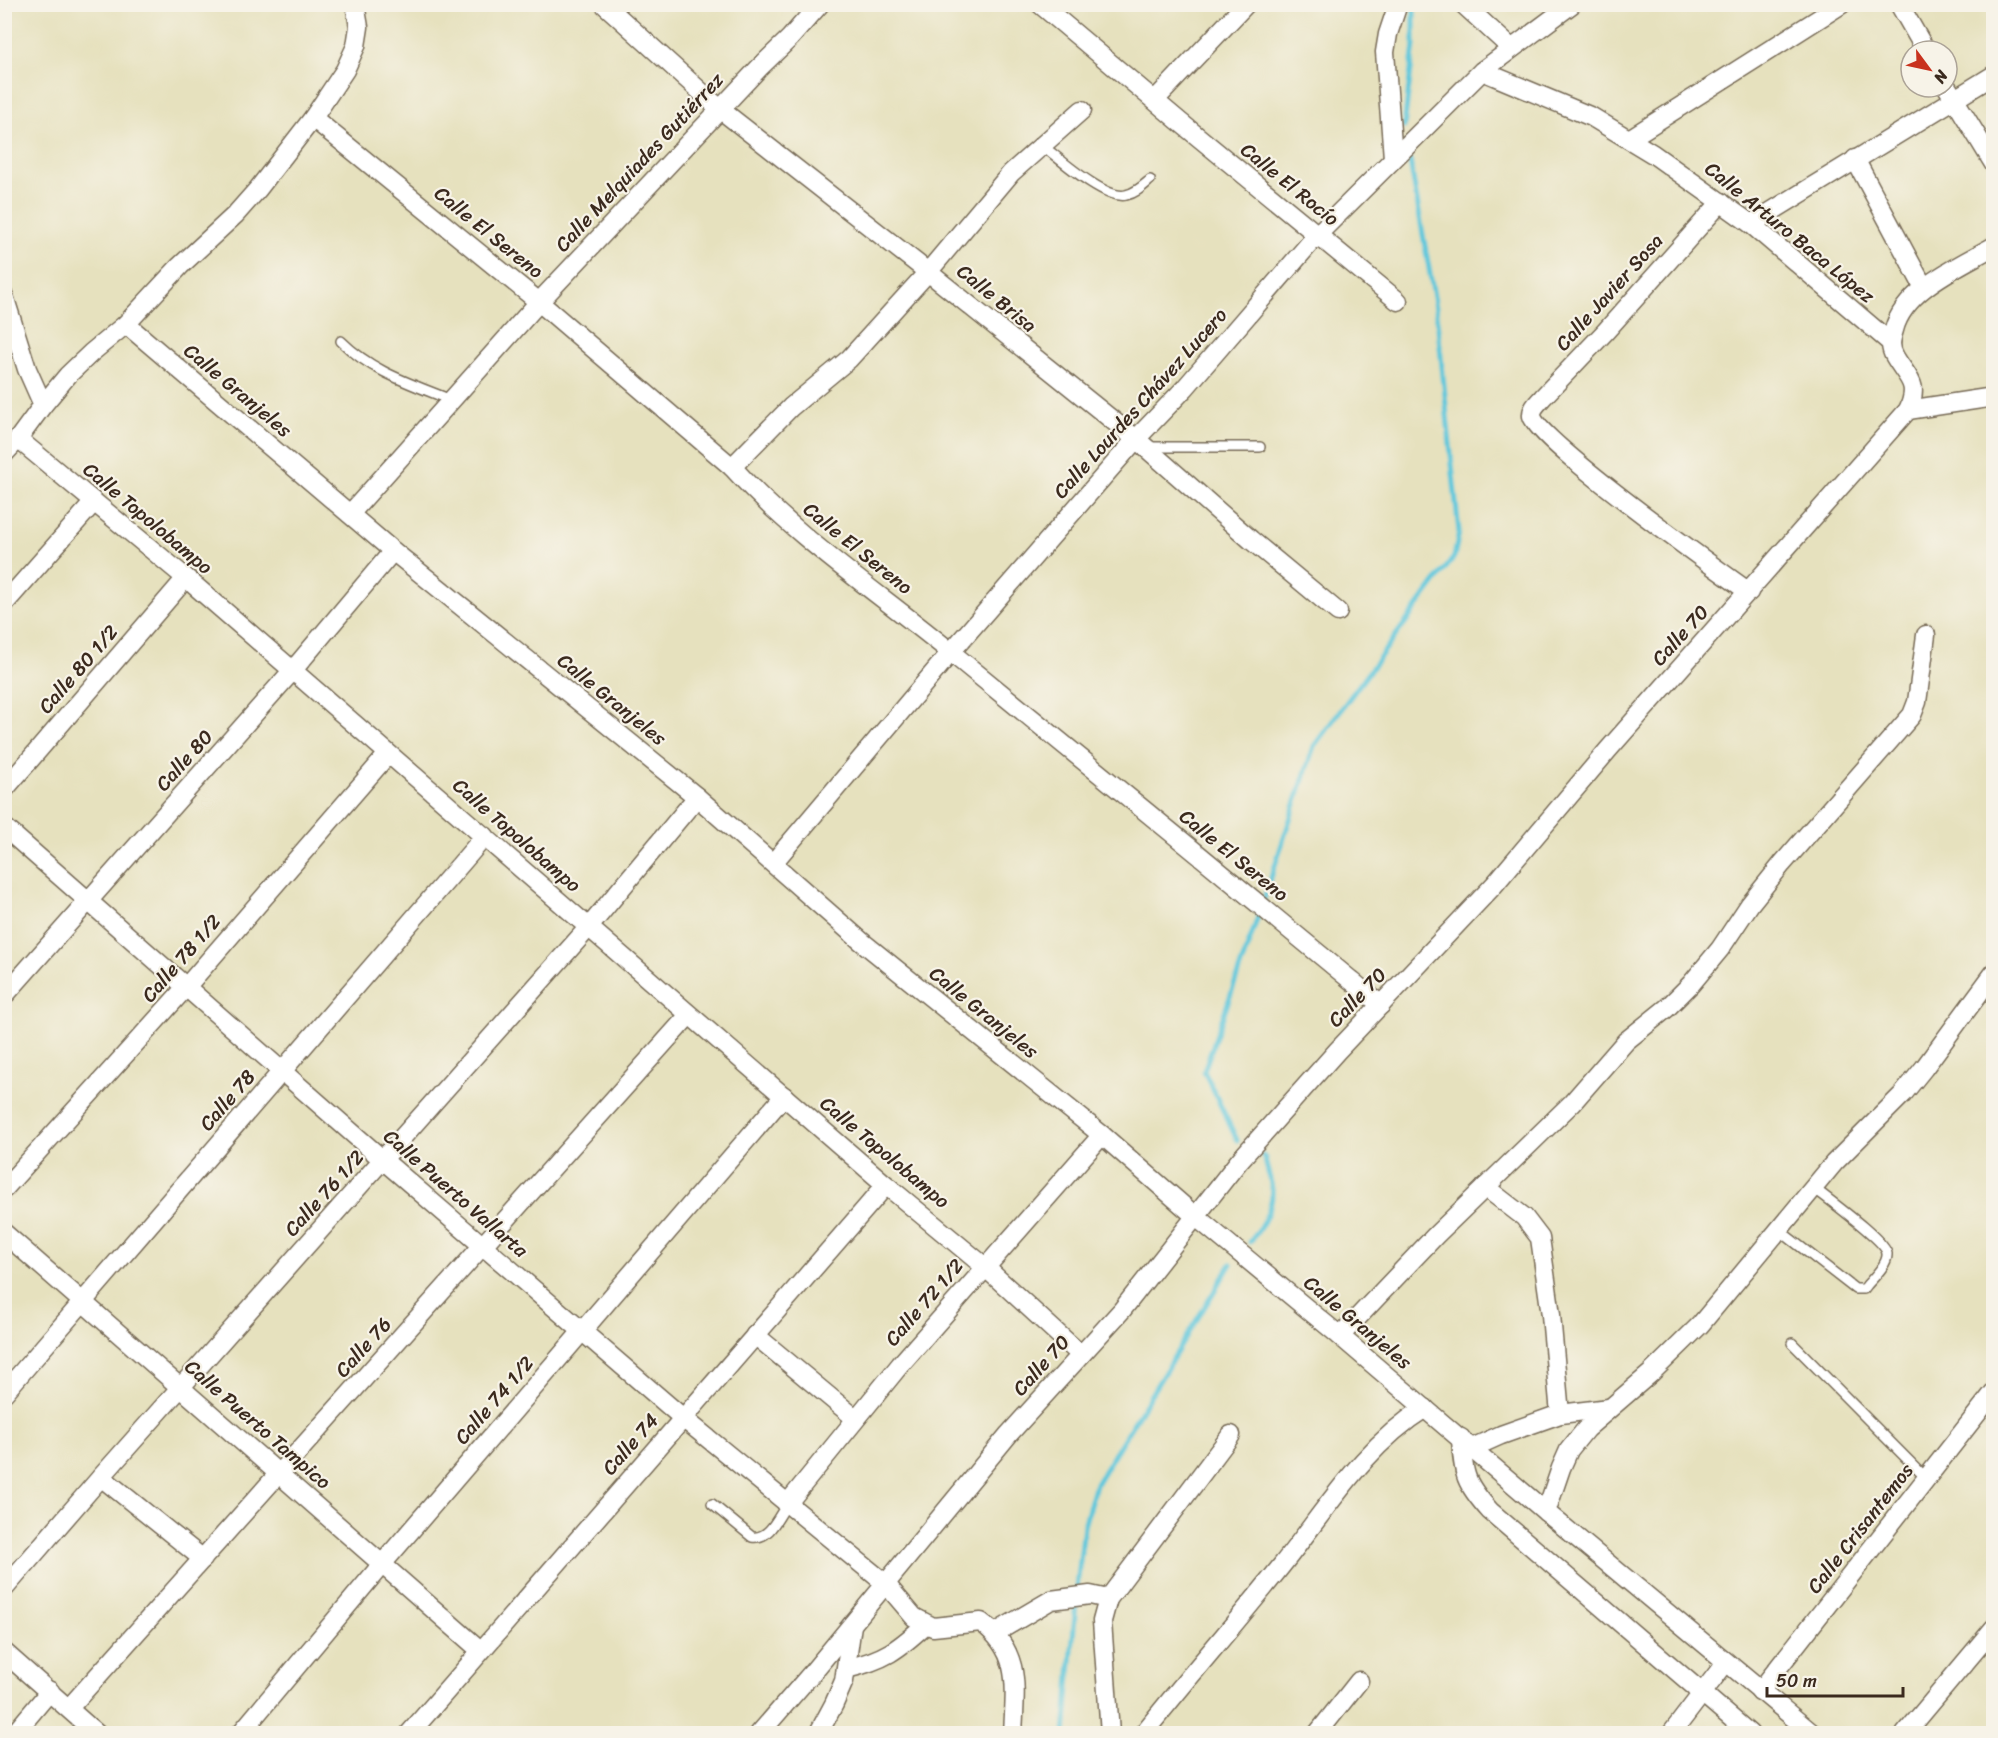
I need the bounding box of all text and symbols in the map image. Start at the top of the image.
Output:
north arrow [1899,39,1959,99]
street label: Calle Melquiades Gutiérrez [546,64,733,261]
text: N [1925,64,1957,90]
street label: Calle El Rocío [1232,133,1347,235]
street label: Calle Arturo Baca López [1697,152,1883,313]
street label: Calle El Sereno [426,177,551,288]
street label: Calle Javier Sosa [1547,225,1672,359]
street label: Calle Brisa [949,255,1045,342]
street label: Calle Lourdes Chávez Lucero [1044,300,1236,507]
street label: Calle Granjeles [176,334,300,447]
street label: Calle Topolobampo [75,453,221,584]
street label: Calle El Sereno [795,493,920,604]
street label: Calle 70 [1643,596,1718,674]
street label: Calle 80 1/2 [29,616,128,722]
street label: Calle Granjeles [549,644,675,755]
street label: Calle 80 [147,721,222,800]
street label: Calle Topolobampo [444,769,589,902]
street label: Calle El Sereno [1171,800,1296,911]
street label: Calle 78 1/2 [133,906,230,1011]
street label: Calle Granjeles [921,957,1047,1068]
street label: Calle 70 [1319,959,1395,1036]
street label: Calle 78 [190,1061,264,1139]
street label: Calle Topolobampo [812,1087,958,1218]
street label: Calle Puerto Vallarta [375,1120,537,1267]
street label: Calle 76 1/2 [275,1141,374,1245]
street label: Calle 72 1/2 [876,1250,973,1354]
street label: Calle Granjeles [1296,1266,1420,1379]
street label: Calle 76 [326,1309,401,1386]
street label: Calle 70 [1004,1326,1079,1404]
street label: Calle 74 1/2 [446,1348,543,1453]
street label: Calle Puerto Tampico [176,1350,339,1498]
street label: Calle 74 [593,1405,668,1483]
street label: Calle Crisantemos [1798,1454,1923,1602]
scale bar [1767,1660,1904,1698]
text: 50 m [1776,1665,1817,1697]

